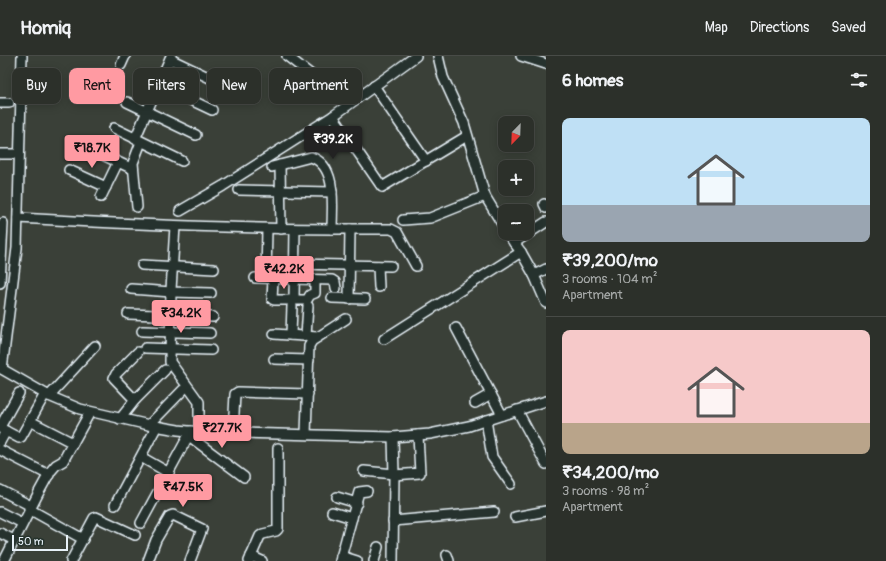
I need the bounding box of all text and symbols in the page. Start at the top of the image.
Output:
text: Homiq [20,16,71,40]
text: Map [705,19,728,36]
text: Directions [750,19,809,36]
text: Saved [831,19,866,36]
chip: Buy [12,68,61,104]
chip: Rent [69,68,125,104]
chip: Filters [133,68,199,104]
chip: New [207,68,261,104]
chip: Apartment [269,68,362,104]
icon: filters [848,69,870,91]
text: 6 homes [562,70,623,91]
north arrow [498,116,534,152]
map controls [498,116,534,240]
pin: ₹39.2K [300,126,366,160]
text: ₹39.2K [313,131,353,147]
pin: ₹18.7K [59,135,125,169]
text: ₹18.7K [74,140,111,156]
icon: home [680,144,752,216]
button: + [498,160,534,196]
button: − [498,204,534,240]
text: ₹39,200/mo [562,250,658,271]
pin: ₹42.2K [251,256,317,290]
text: ₹42.2K [264,261,304,277]
text: 3 rooms · 104 m² [562,271,657,287]
text: Apartment [562,287,623,303]
pin: ₹34.2K [148,300,214,334]
text: ₹34.2K [161,305,201,321]
icon: home [680,356,752,428]
pin: ₹27.7K [189,415,255,449]
text: ₹27.7K [202,420,242,436]
text: ₹34,200/mo [562,462,659,483]
pin: ₹47.5K [150,474,216,508]
text: ₹47.5K [163,479,203,495]
text: 3 rooms · 98 m² [562,483,649,499]
text: Apartment [562,499,623,515]
scale bar [12,533,68,552]
text: 50 m [18,535,44,548]

